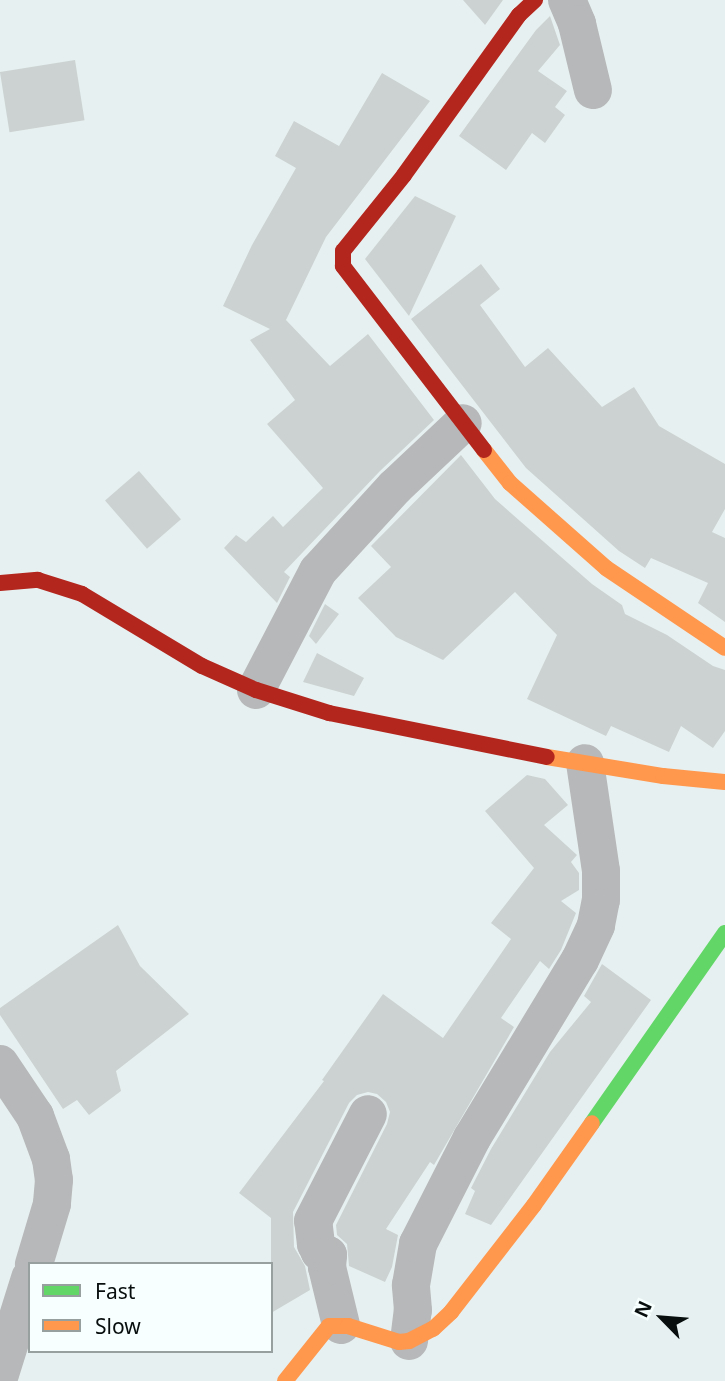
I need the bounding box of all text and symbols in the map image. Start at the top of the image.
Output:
legend [28,1262,273,1353]
text: Fast [95,1277,135,1305]
north arrow [627,1283,697,1353]
text: N [628,1297,658,1322]
text: Slow [95,1312,141,1340]

